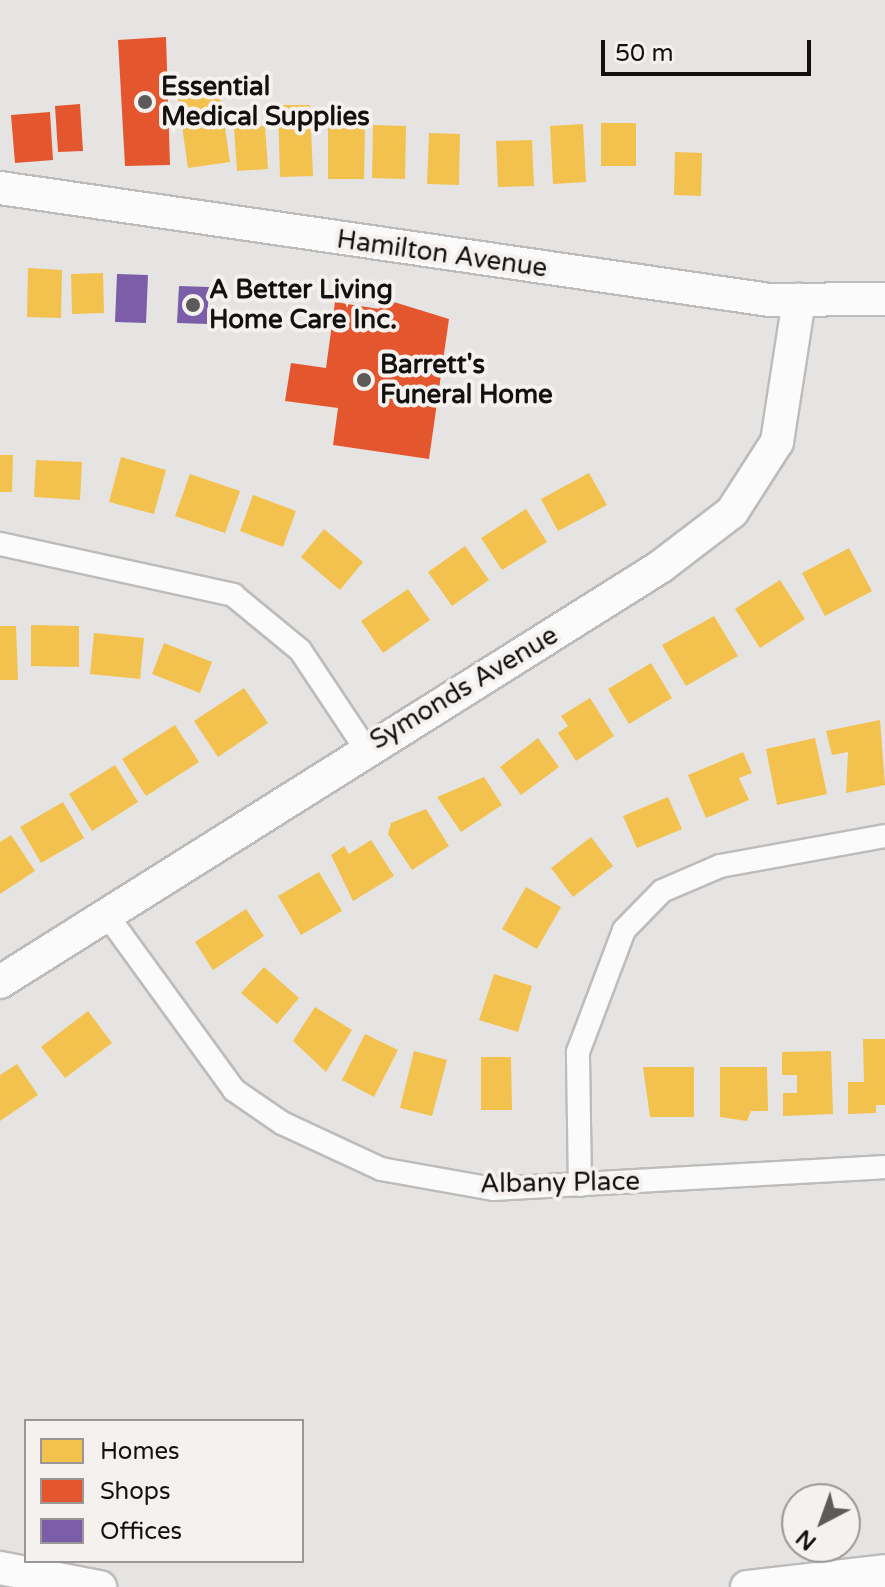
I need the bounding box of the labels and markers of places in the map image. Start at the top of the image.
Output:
place label: Essential Medical Supplies [161,71,370,132]
marker: Essential Medical Supplies [136,93,154,111]
place label: A Better Living Home Care Inc. [209,274,397,336]
marker: A Better Living Home Care Inc. [184,296,202,314]
place label: Barrett's Funeral Home [380,349,553,410]
marker: Barrett's Funeral Home [355,371,373,389]

